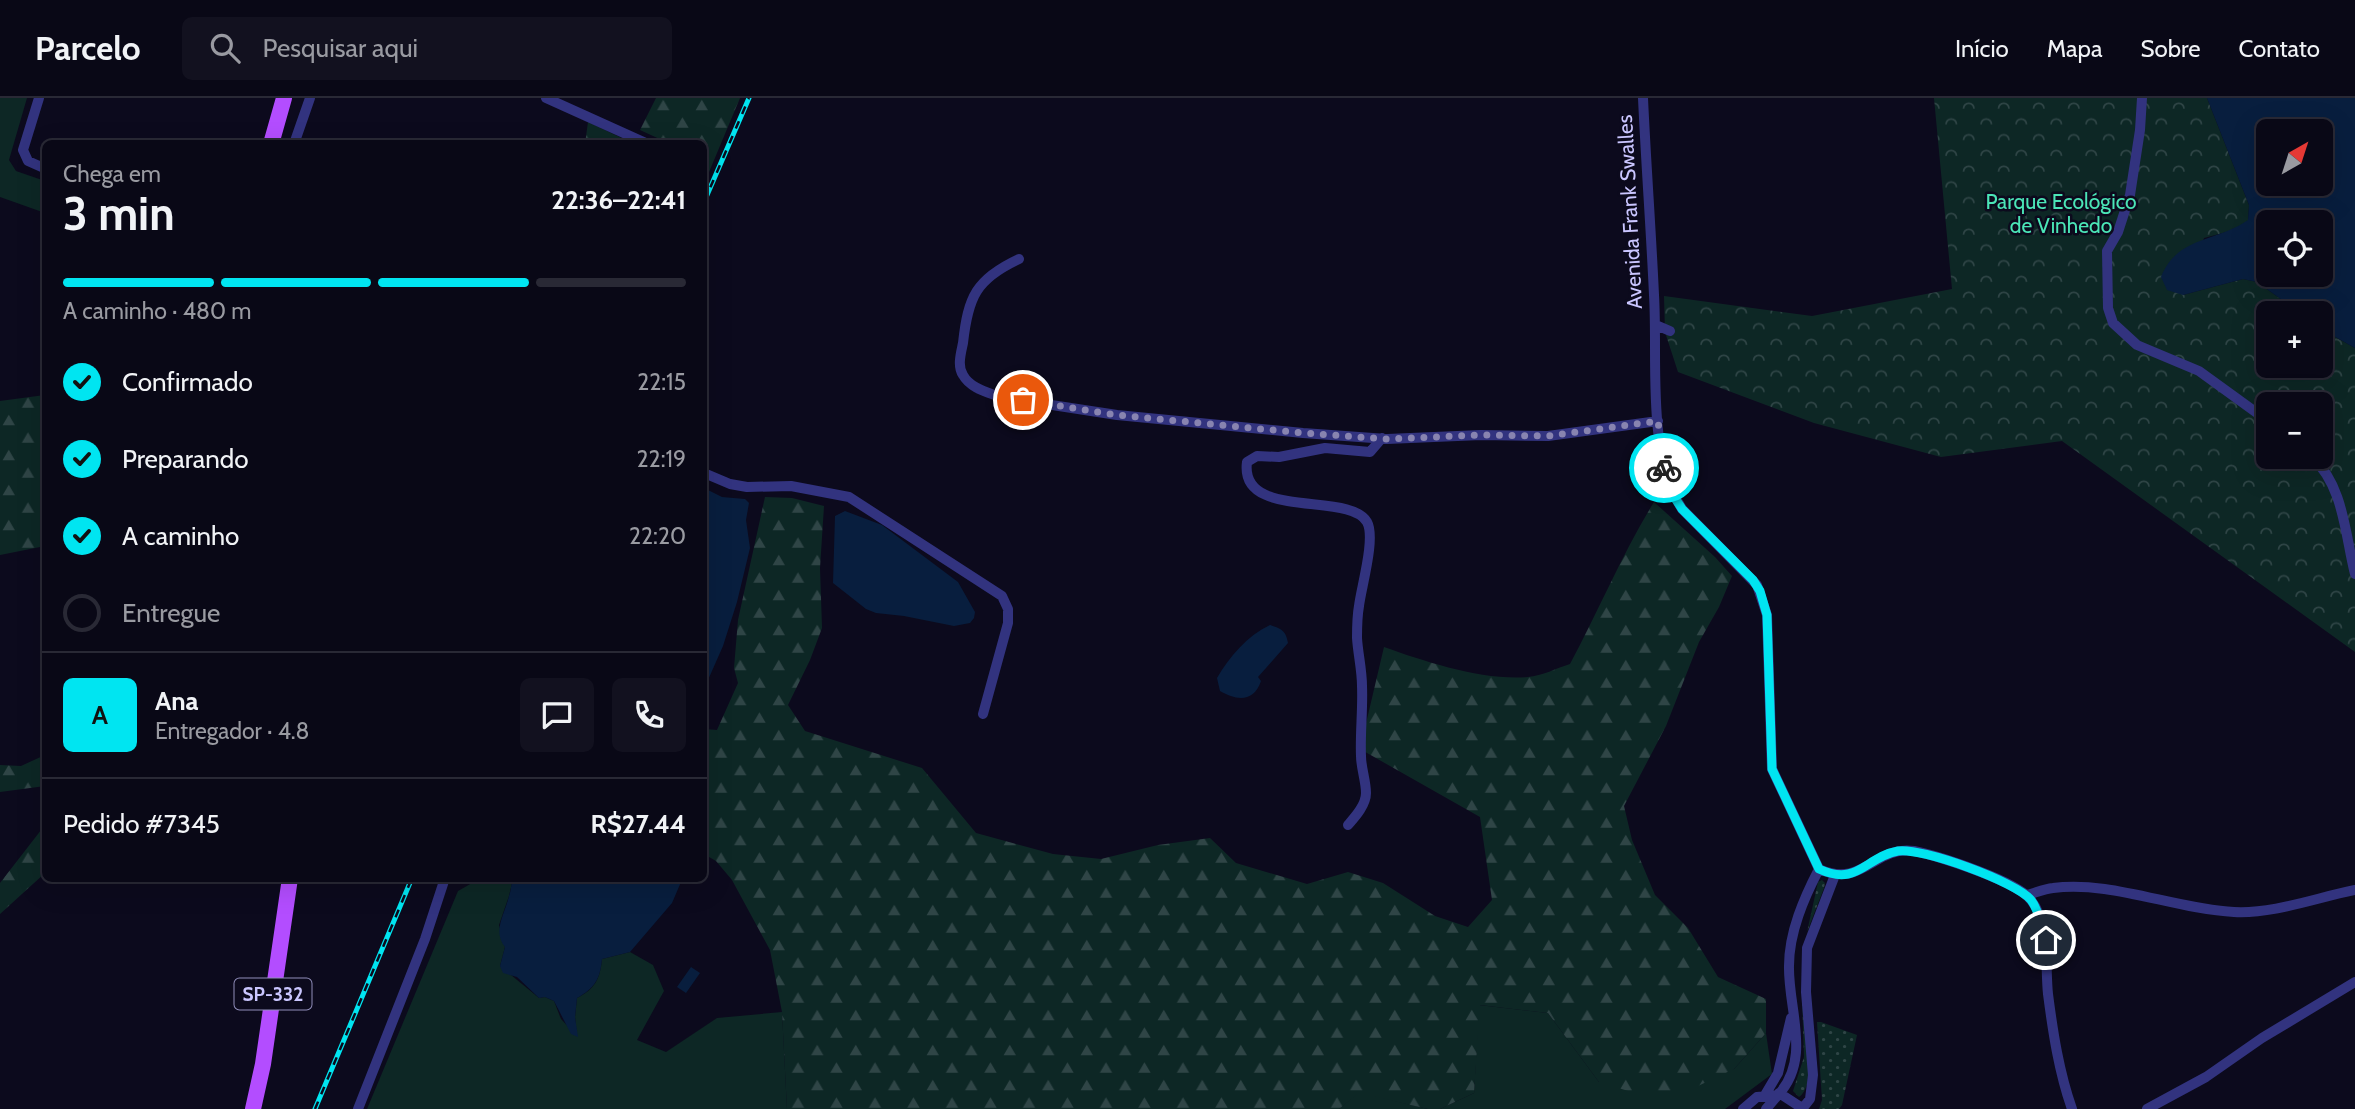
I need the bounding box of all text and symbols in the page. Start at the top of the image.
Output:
search box [182,17,672,80]
text: Parcelo [35,28,140,68]
icon: search [206,29,244,67]
text: Pesquisar aqui [262,32,418,64]
text: Início [1955,34,2009,63]
text: Mapa [2047,34,2102,63]
text: Sobre [2140,34,2201,63]
text: Contato [2239,34,2320,63]
street label: Avenida Frank Swalles [1612,114,1647,310]
north arrow [2256,119,2333,196]
map controls [2256,119,2333,469]
text: Chega em [63,160,161,188]
text: 22:36–22:41 [551,184,686,216]
text: 3 min [63,186,175,242]
park label: Parque Ecológico de Vinhedo [1985,189,2137,238]
button: locate [2256,210,2333,287]
text: A caminho · 480 m [63,297,251,325]
button: + [2256,301,2333,378]
icon: check [63,363,101,401]
text: Confirmado [122,366,253,398]
text: 22:15 [637,368,686,396]
pin [993,370,1053,430]
icon: bag [1004,381,1042,419]
button: − [2256,392,2333,469]
courier [1629,433,1699,503]
icon: check [63,440,101,478]
text: Preparando [122,443,249,475]
text: 22:19 [637,445,686,473]
icon: bike [1645,449,1683,487]
icon: check [63,517,101,555]
text: A caminho [122,520,239,552]
text: 22:20 [629,522,686,550]
text: Entregue [122,597,220,629]
button: chat [520,678,594,752]
button: phone [612,678,686,752]
text: Ana [155,685,199,717]
text: A [92,699,108,731]
text: Entregador · 4.8 [155,717,309,745]
text: Pedido #7345 [63,808,220,840]
text: R$27.44 [590,808,686,840]
pin [2016,910,2076,970]
icon: home [2027,921,2065,959]
road number: SP-332 [234,978,312,1010]

